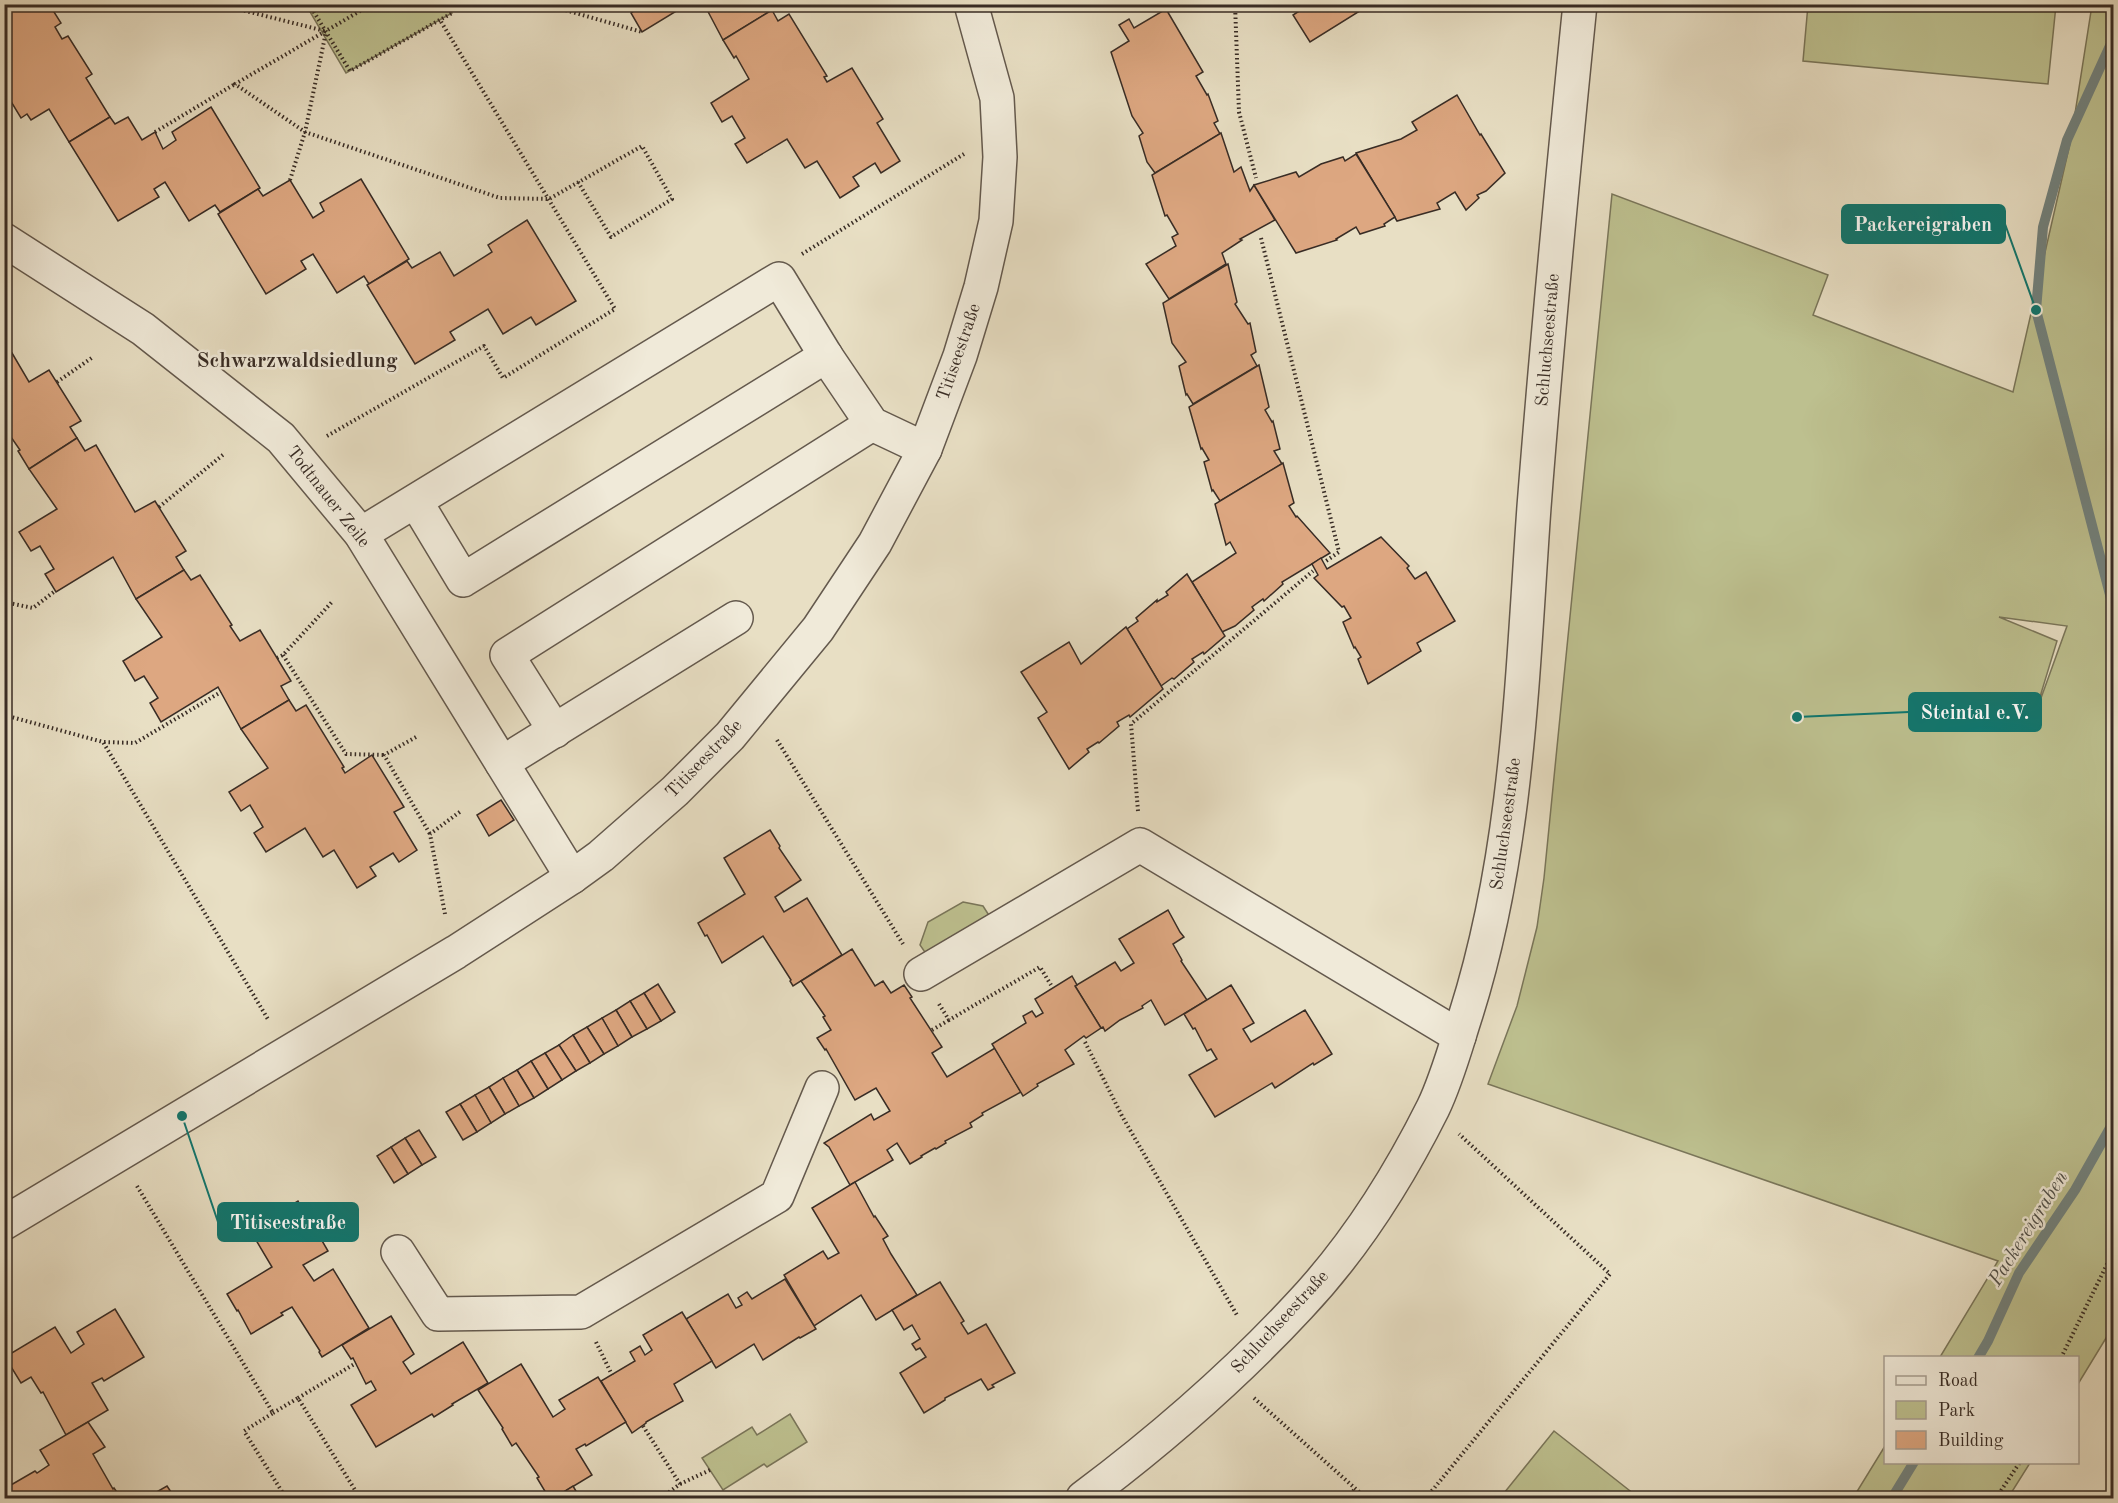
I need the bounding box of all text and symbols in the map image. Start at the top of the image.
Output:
callout: Packereigraben [1842,205,2005,243]
text: Packereigraben [1854,216,1992,236]
street label: Schluchseestraße [1533,273,1563,407]
street label: Titiseestraße [934,301,984,403]
district label: Schwarzwaldsiedlung [196,351,398,372]
street label: Todtnauer Zeile [283,443,373,551]
callout: Steintal e.V. [1909,693,2041,731]
text: Steintal e.V. [1921,704,2029,724]
street label: Titiseestraße [662,716,746,802]
street label: Schluchseestraße [1488,757,1524,891]
water label: Packereigraben [1985,1168,2072,1291]
callout: Titiseestraße [218,1203,358,1241]
text: Titiseestraße [230,1214,346,1234]
street label: Schluchseestraße [1228,1267,1332,1377]
legend [1884,1356,2079,1464]
text: Road [1938,1372,1978,1390]
text: Park [1938,1402,1975,1420]
text: Building [1938,1432,2004,1450]

